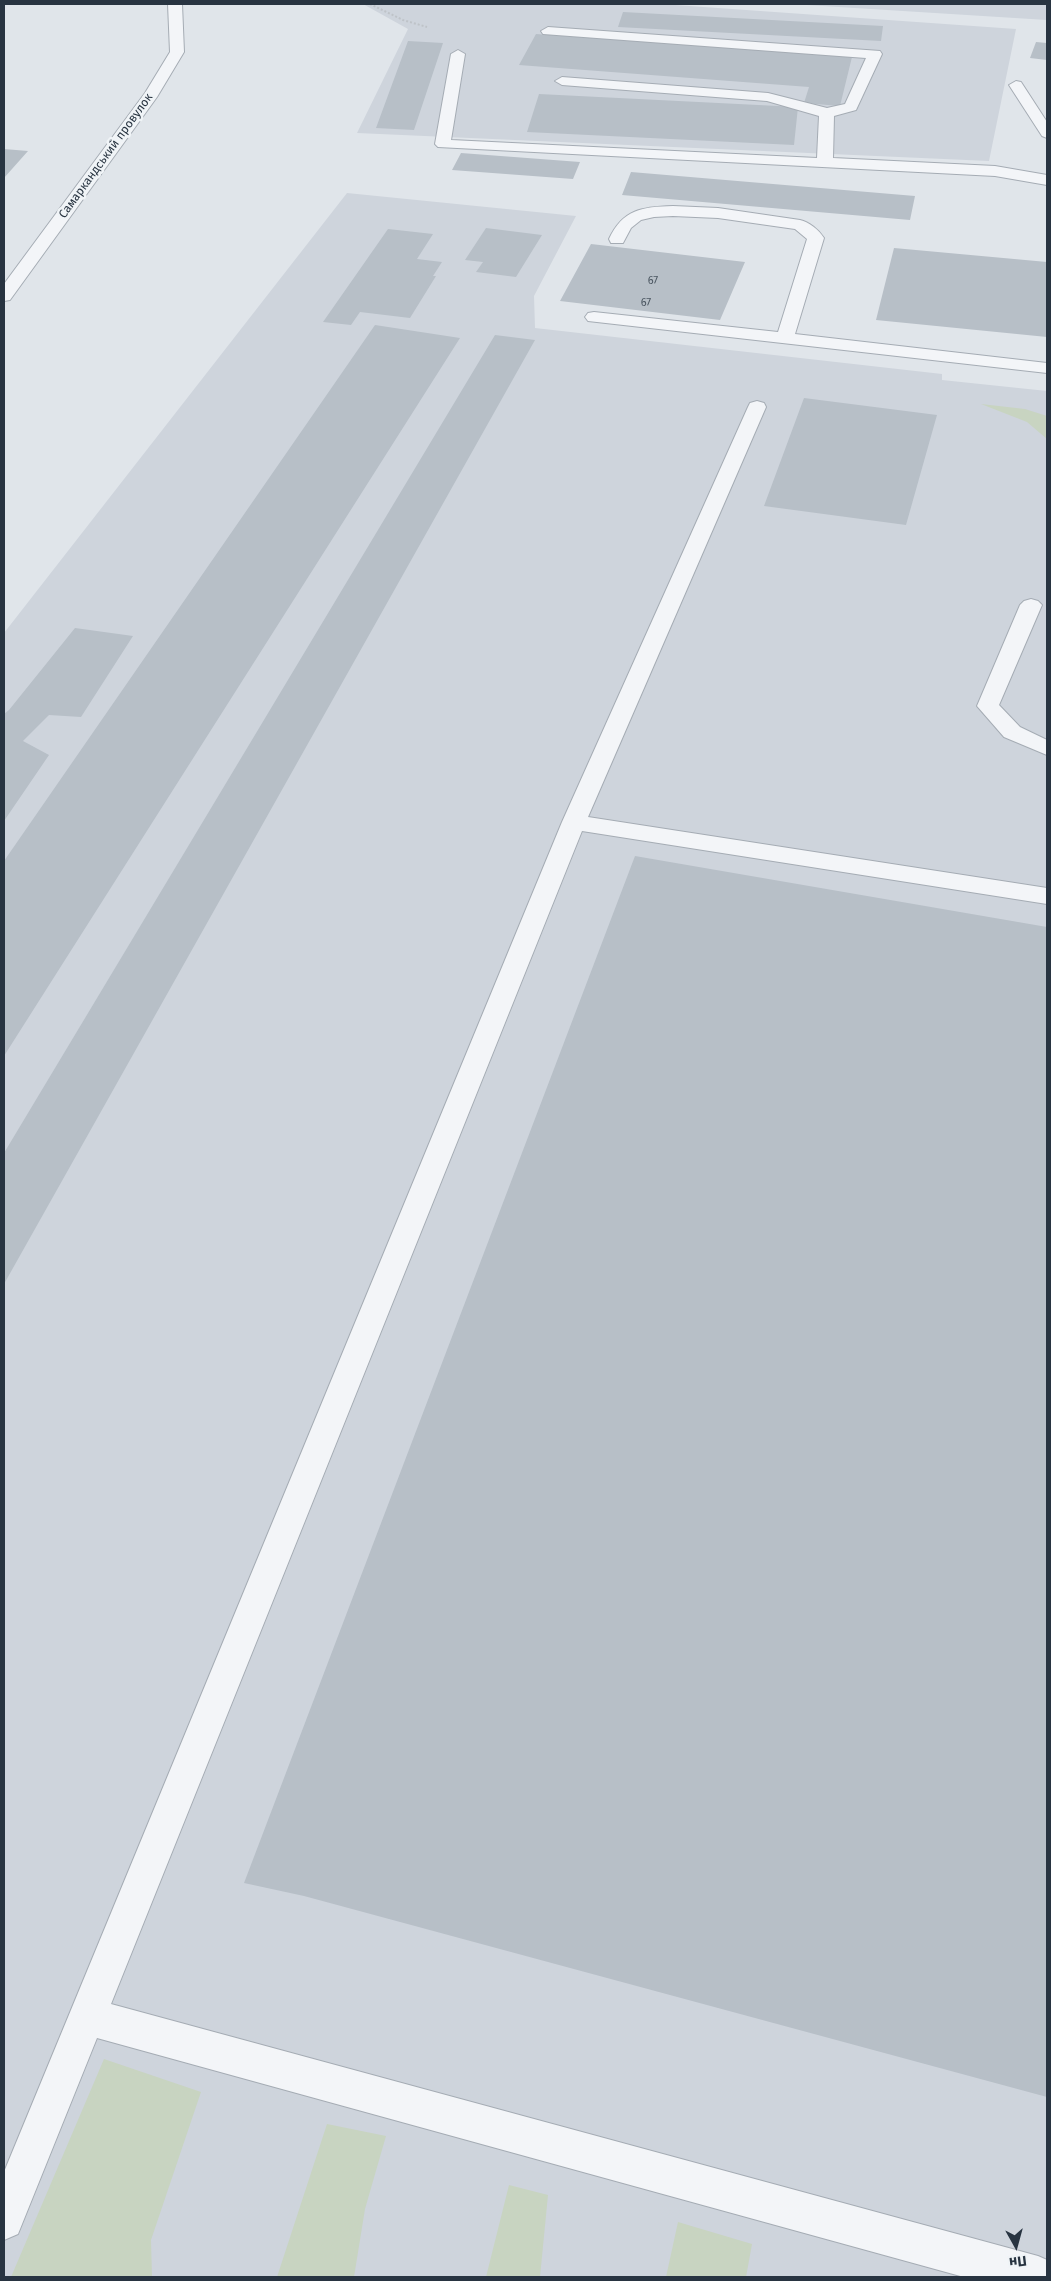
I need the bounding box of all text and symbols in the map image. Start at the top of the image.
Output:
street label: Самаркандський провулок [56,91,156,221]
house number: 67 [648,274,658,288]
house number: 67 [641,296,651,310]
north arrow [991,2221,1041,2271]
text: Пн [1008,2252,1028,2271]

